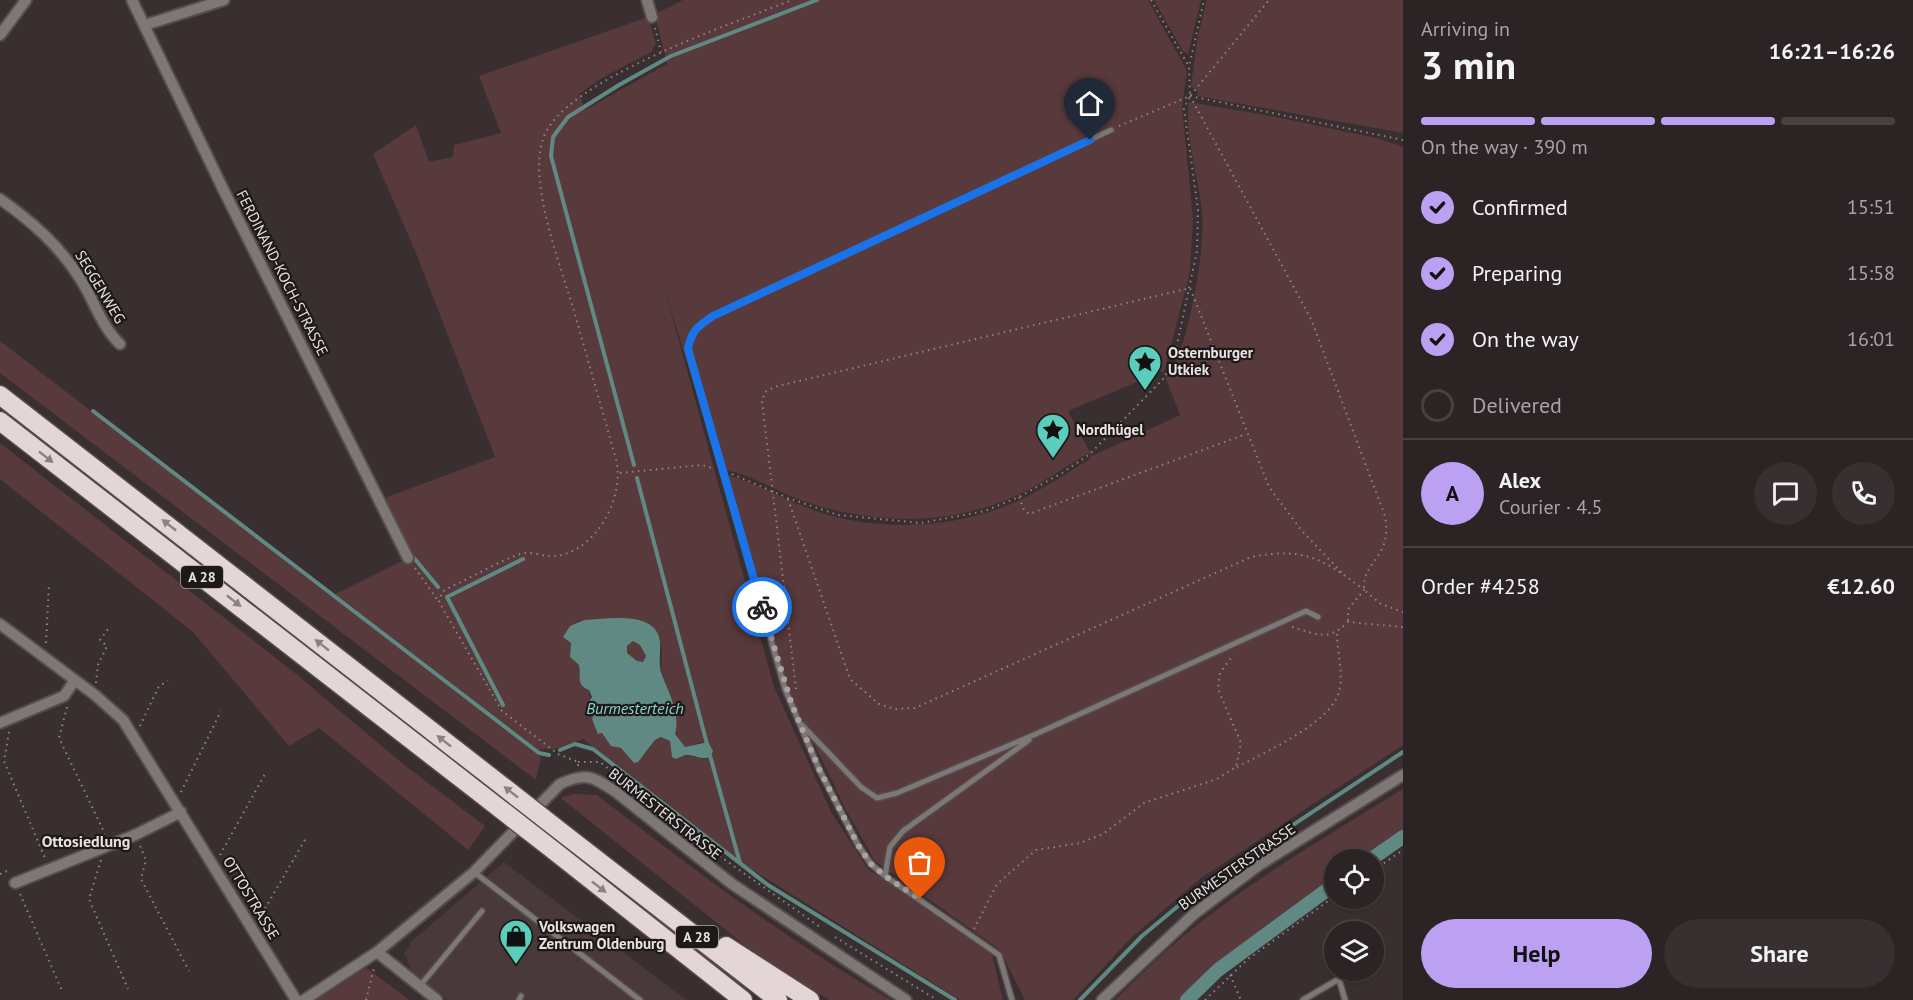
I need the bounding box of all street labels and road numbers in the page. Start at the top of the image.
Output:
street label: FERDINAND-KOCH-STRASSE [232,187,333,359]
street label: SEGGENWEG [71,247,130,327]
road number: A 28 [181,566,223,588]
street label: BURMESTERSTRASSE [605,764,726,864]
street label: BURMESTERSTRASSE [1175,819,1299,914]
street label: OTTOSTRASSE [219,853,284,943]
road number: A 28 [676,926,718,948]

